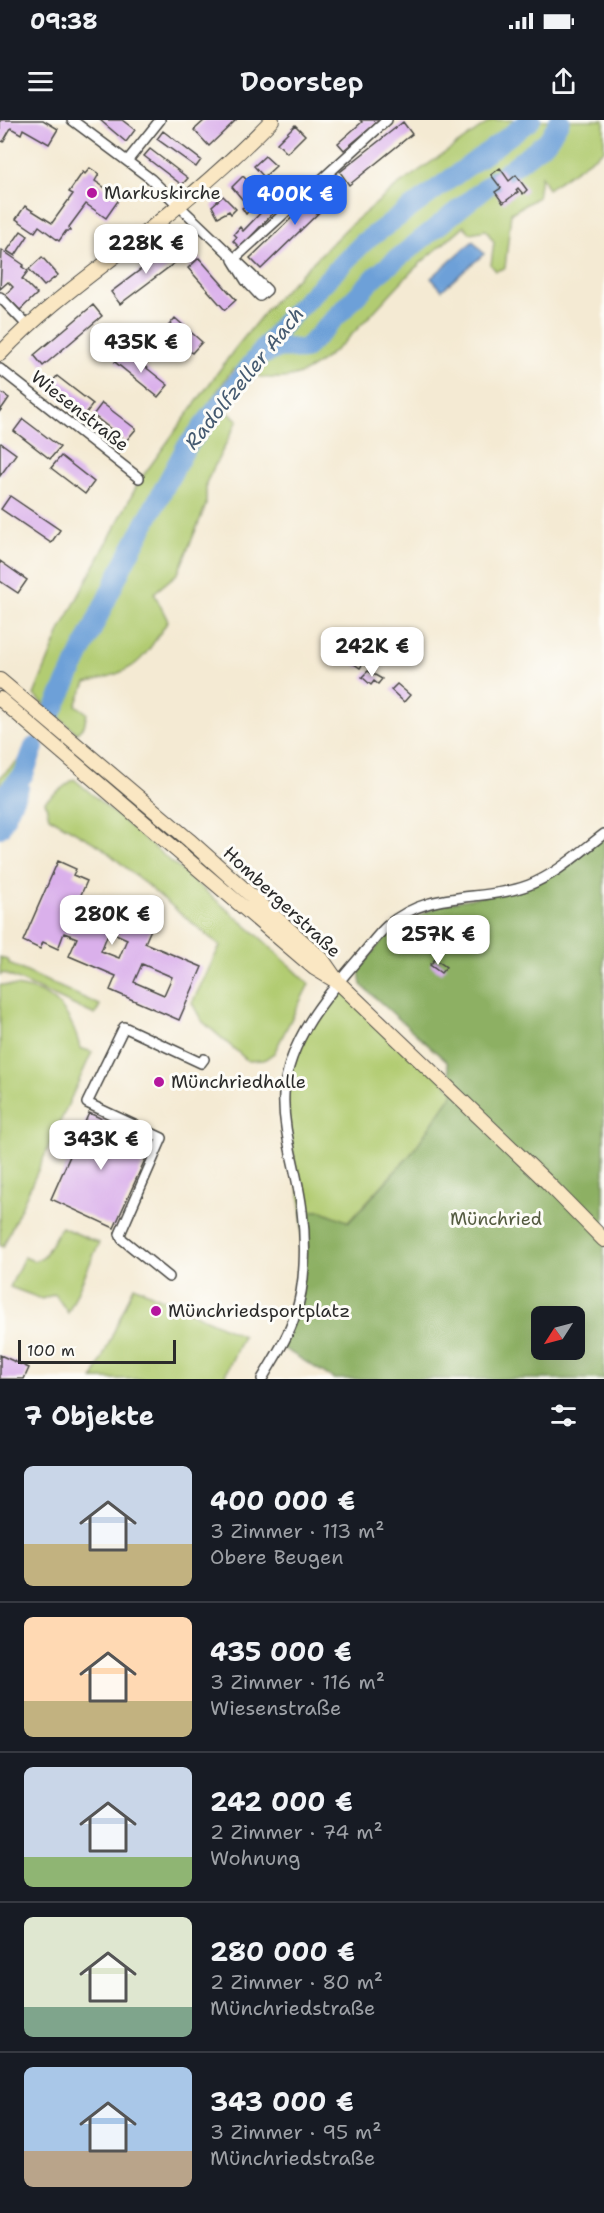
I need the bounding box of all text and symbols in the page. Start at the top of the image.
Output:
text: 09:38 [30,7,98,36]
text: Doorstep [240,63,364,100]
icon: menu [24,65,57,98]
icon: share [547,65,580,98]
pin: 400K € [246,175,344,226]
place label: Markuskirche [104,181,221,205]
text: 400K € [257,181,333,207]
marker: Markuskirche [85,186,99,200]
pin: 228K € [97,224,195,275]
text: 228K € [108,230,184,256]
water label: Radolfzeller Aach [179,301,309,455]
pin: 435K € [92,323,190,374]
text: 435K € [104,329,178,355]
street label: Wiesenstraße [26,365,134,457]
pin: 242K € [323,627,421,678]
text: 242K € [335,633,409,659]
street label: Hombergerstraße [218,841,346,963]
pin: 280K € [63,895,161,946]
text: 280K € [74,901,150,927]
pin: 257K € [389,915,487,966]
text: 257K € [401,921,475,947]
place label: Münchriedhalle [171,1070,306,1094]
marker: Münchriedhalle [152,1075,166,1089]
pin: 343K € [52,1120,150,1171]
text: 343K € [63,1126,139,1152]
park label: Münchried [450,1207,542,1231]
place label: Münchriedsportplatz [168,1299,350,1323]
marker: Münchriedsportplatz [149,1304,163,1318]
north arrow [531,1306,585,1360]
map controls [531,1306,585,1360]
scale bar [18,1337,176,1364]
text: 100 m [27,1340,75,1361]
text: 7 Objekte [24,1398,154,1433]
icon: filters [547,1399,580,1432]
text: 400 000 € [210,1483,355,1518]
icon: home [72,1490,144,1562]
text: 3 Zimmer · 113 m² [210,1518,385,1544]
text: Obere Beugen [210,1544,343,1570]
text: 435 000 € [210,1634,352,1669]
icon: home [72,1641,144,1713]
text: 3 Zimmer · 116 m² [210,1669,385,1695]
text: Wiesenstraße [210,1695,341,1721]
text: 242 000 € [210,1784,353,1819]
icon: home [72,1791,144,1863]
text: 2 Zimmer · 74 m² [210,1819,383,1845]
text: Wohnung [210,1845,301,1871]
text: 280 000 € [210,1934,355,1969]
icon: home [72,1941,144,2013]
text: 2 Zimmer · 80 m² [210,1969,383,1995]
text: Münchriedstraße [210,1995,375,2021]
text: 343 000 € [210,2084,354,2119]
icon: home [72,2091,144,2163]
text: 3 Zimmer · 95 m² [210,2119,381,2145]
text: Münchriedstraße [210,2145,375,2171]

